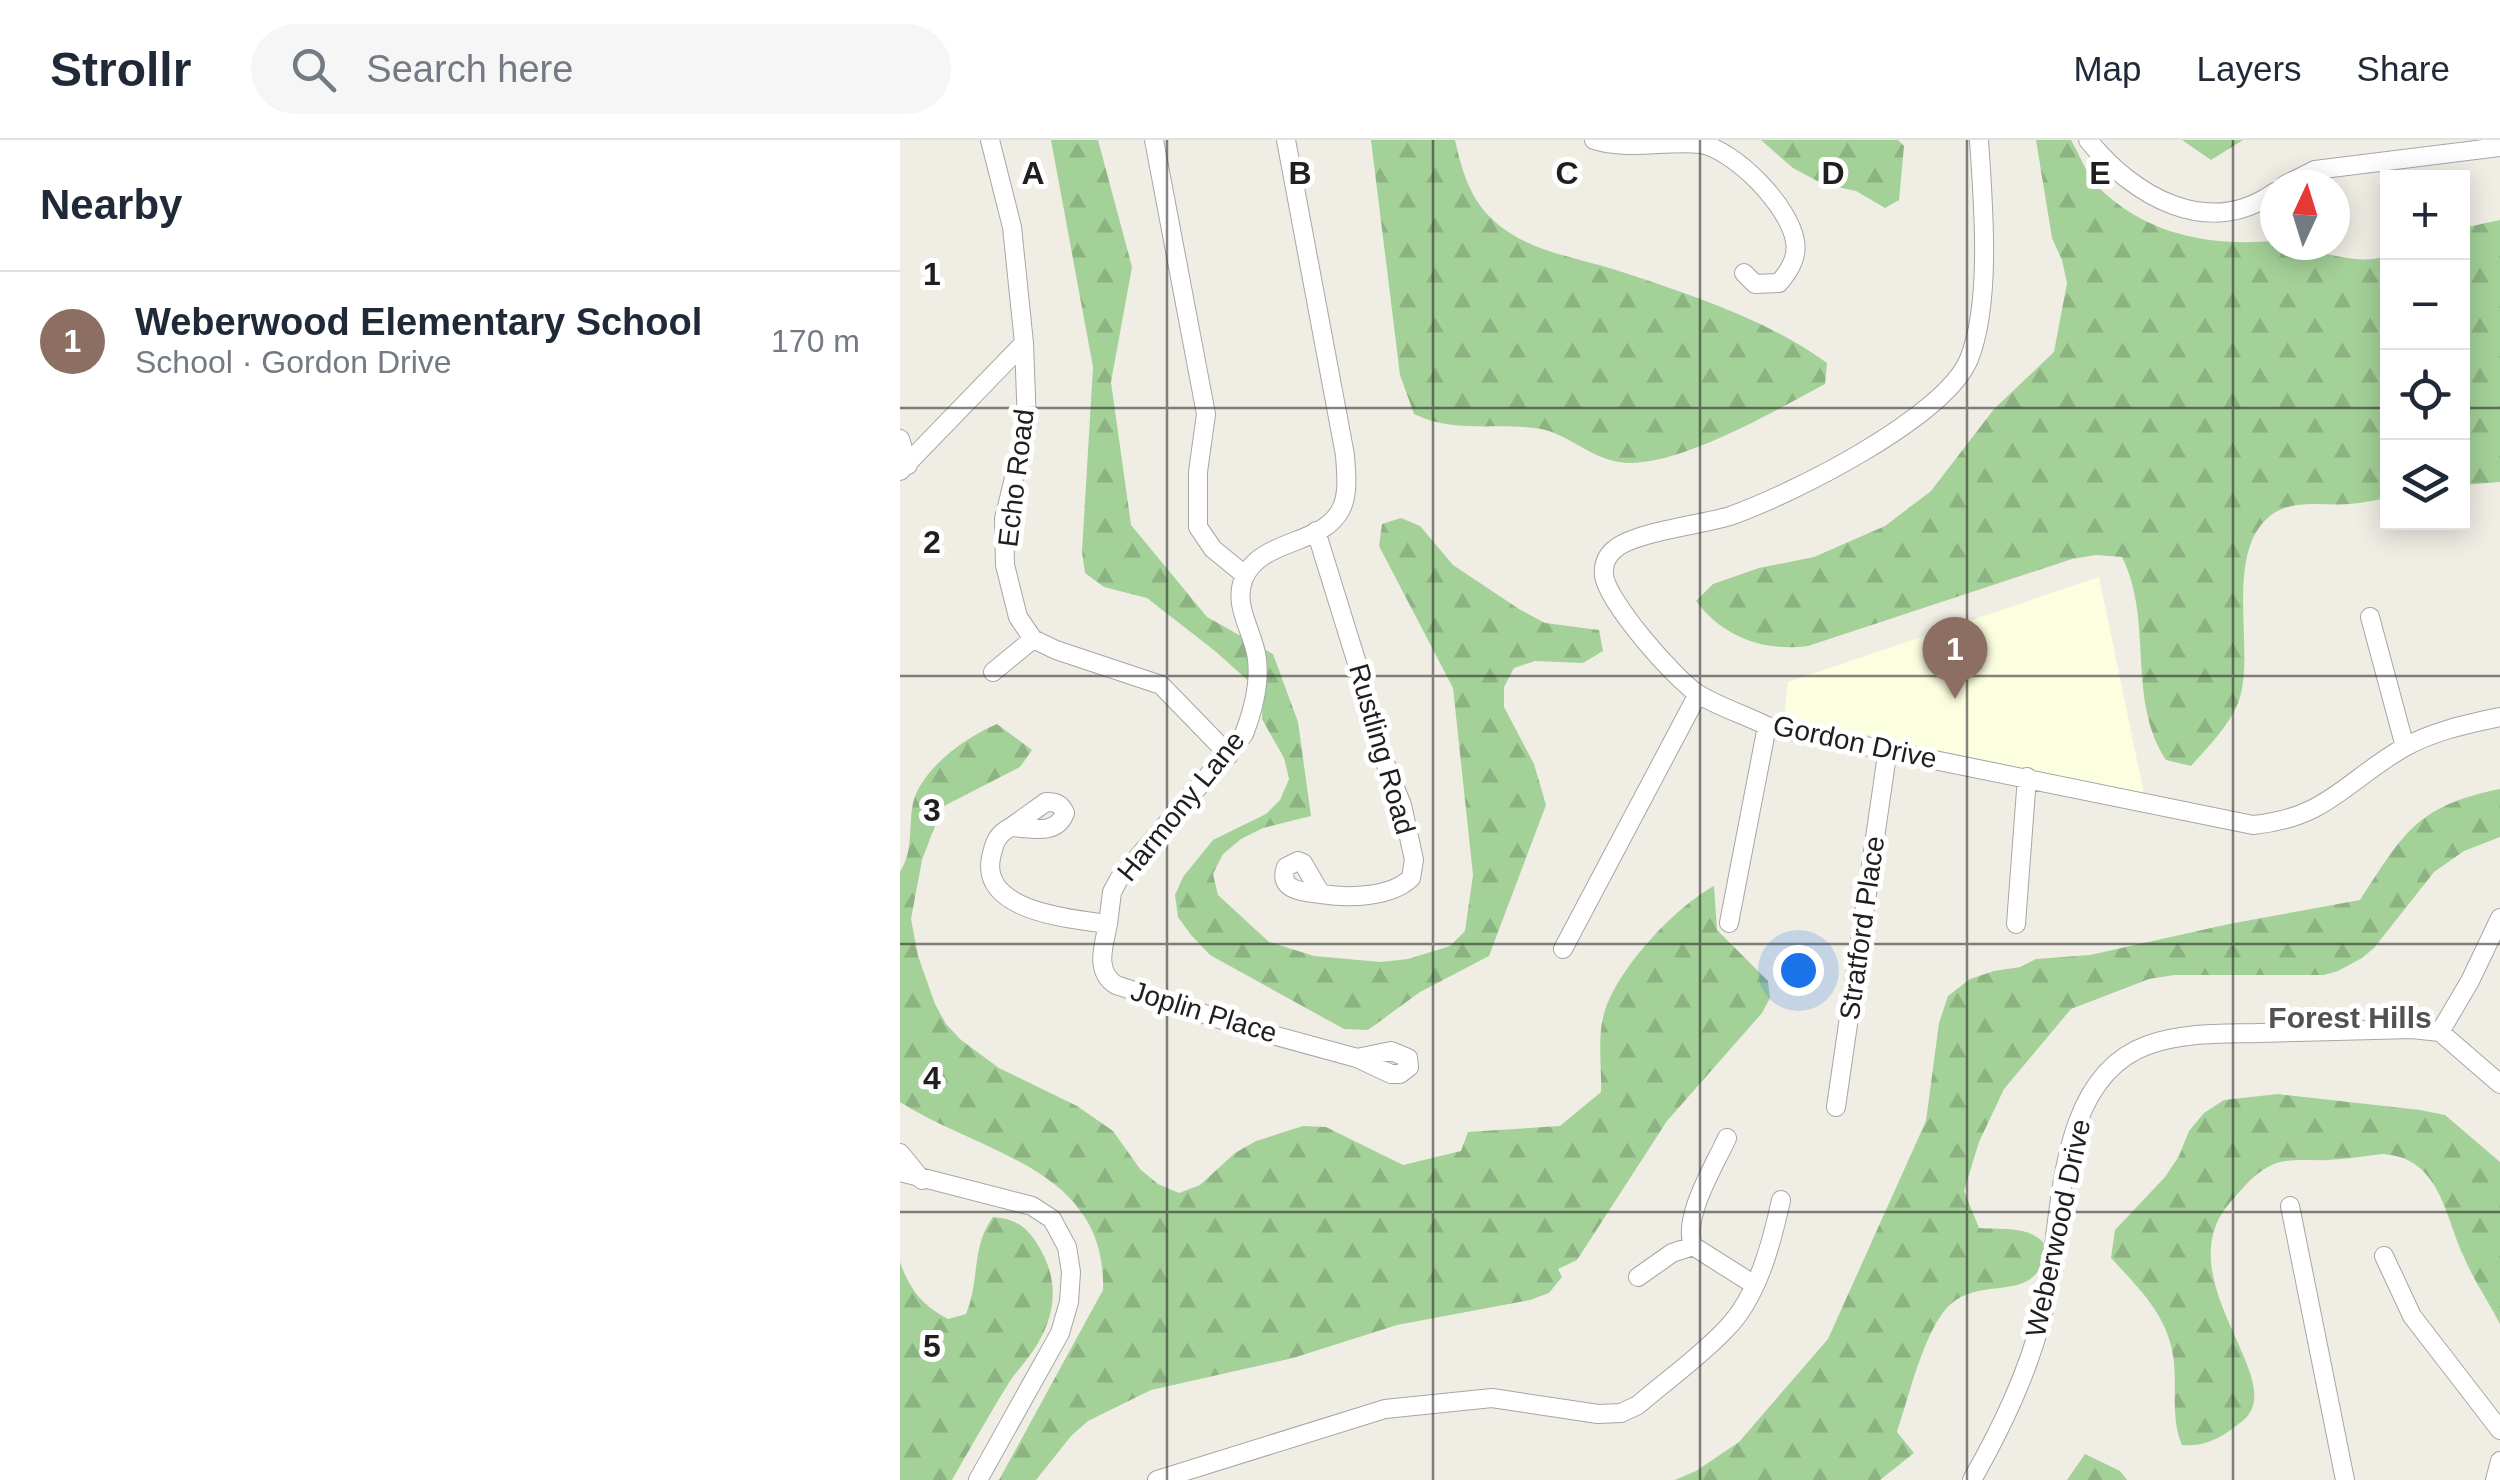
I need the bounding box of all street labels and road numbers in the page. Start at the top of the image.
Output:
street label: Echo Road [992,407,1040,549]
street label: Rustling Road [1343,660,1421,838]
street label: Gordon Drive [1770,710,1940,774]
street label: Harmony Lane [1111,725,1251,887]
street label: Stratford Place [1834,834,1890,1022]
street label: Joplin Place [1127,975,1281,1049]
street label: Weberwood Drive [2020,1116,2096,1340]

